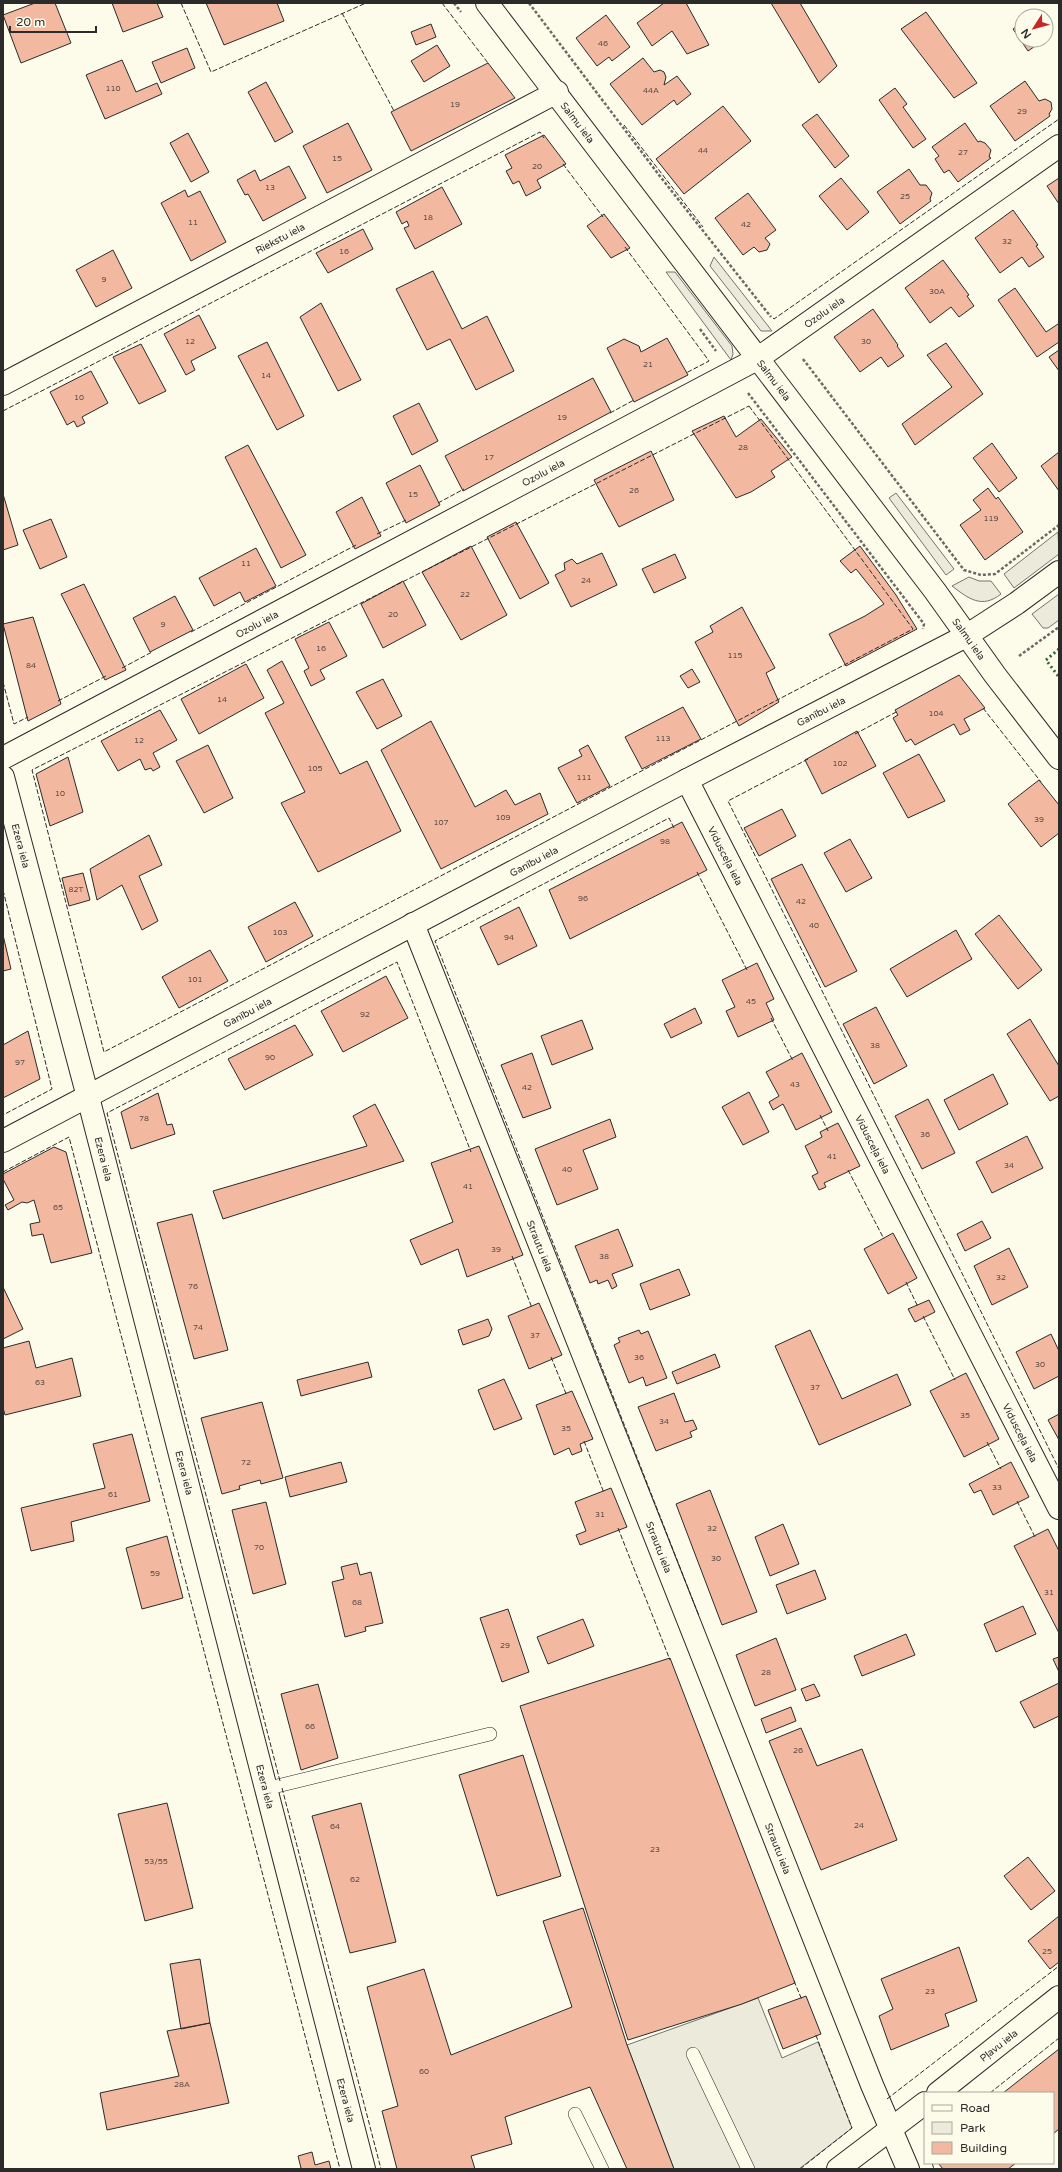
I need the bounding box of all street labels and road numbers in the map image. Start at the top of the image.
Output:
street label: Salmu iela [558,100,597,146]
street label: Riekstu iela [254,221,307,257]
street label: Ozolu iela [802,294,847,331]
street label: Salmu iela [754,358,793,404]
street label: Ozolu iela [520,457,567,489]
street label: Ozolu iela [234,608,281,641]
street label: Salmu iela [949,616,987,663]
street label: Ganību iela [795,694,848,729]
street label: Ezera iela [9,822,32,869]
street label: Vidusceļa iela [705,825,745,888]
street label: Ganību iela [508,844,560,880]
street label: Ganību iela [221,995,274,1031]
street label: Vidusceļa iela [852,1113,892,1176]
street label: Ezera iela [91,1136,114,1183]
street label: Strautu iela [524,1219,555,1274]
street label: Vidusceļa iela [1000,1402,1040,1465]
street label: Ezera iela [172,1449,195,1496]
street label: Strautu iela [643,1520,674,1575]
street label: Ezera iela [253,1763,276,1810]
street label: Strautu iela [762,1821,793,1876]
street label: Pļavu iela [978,2027,1020,2065]
street label: Ezera iela [334,2077,357,2124]

